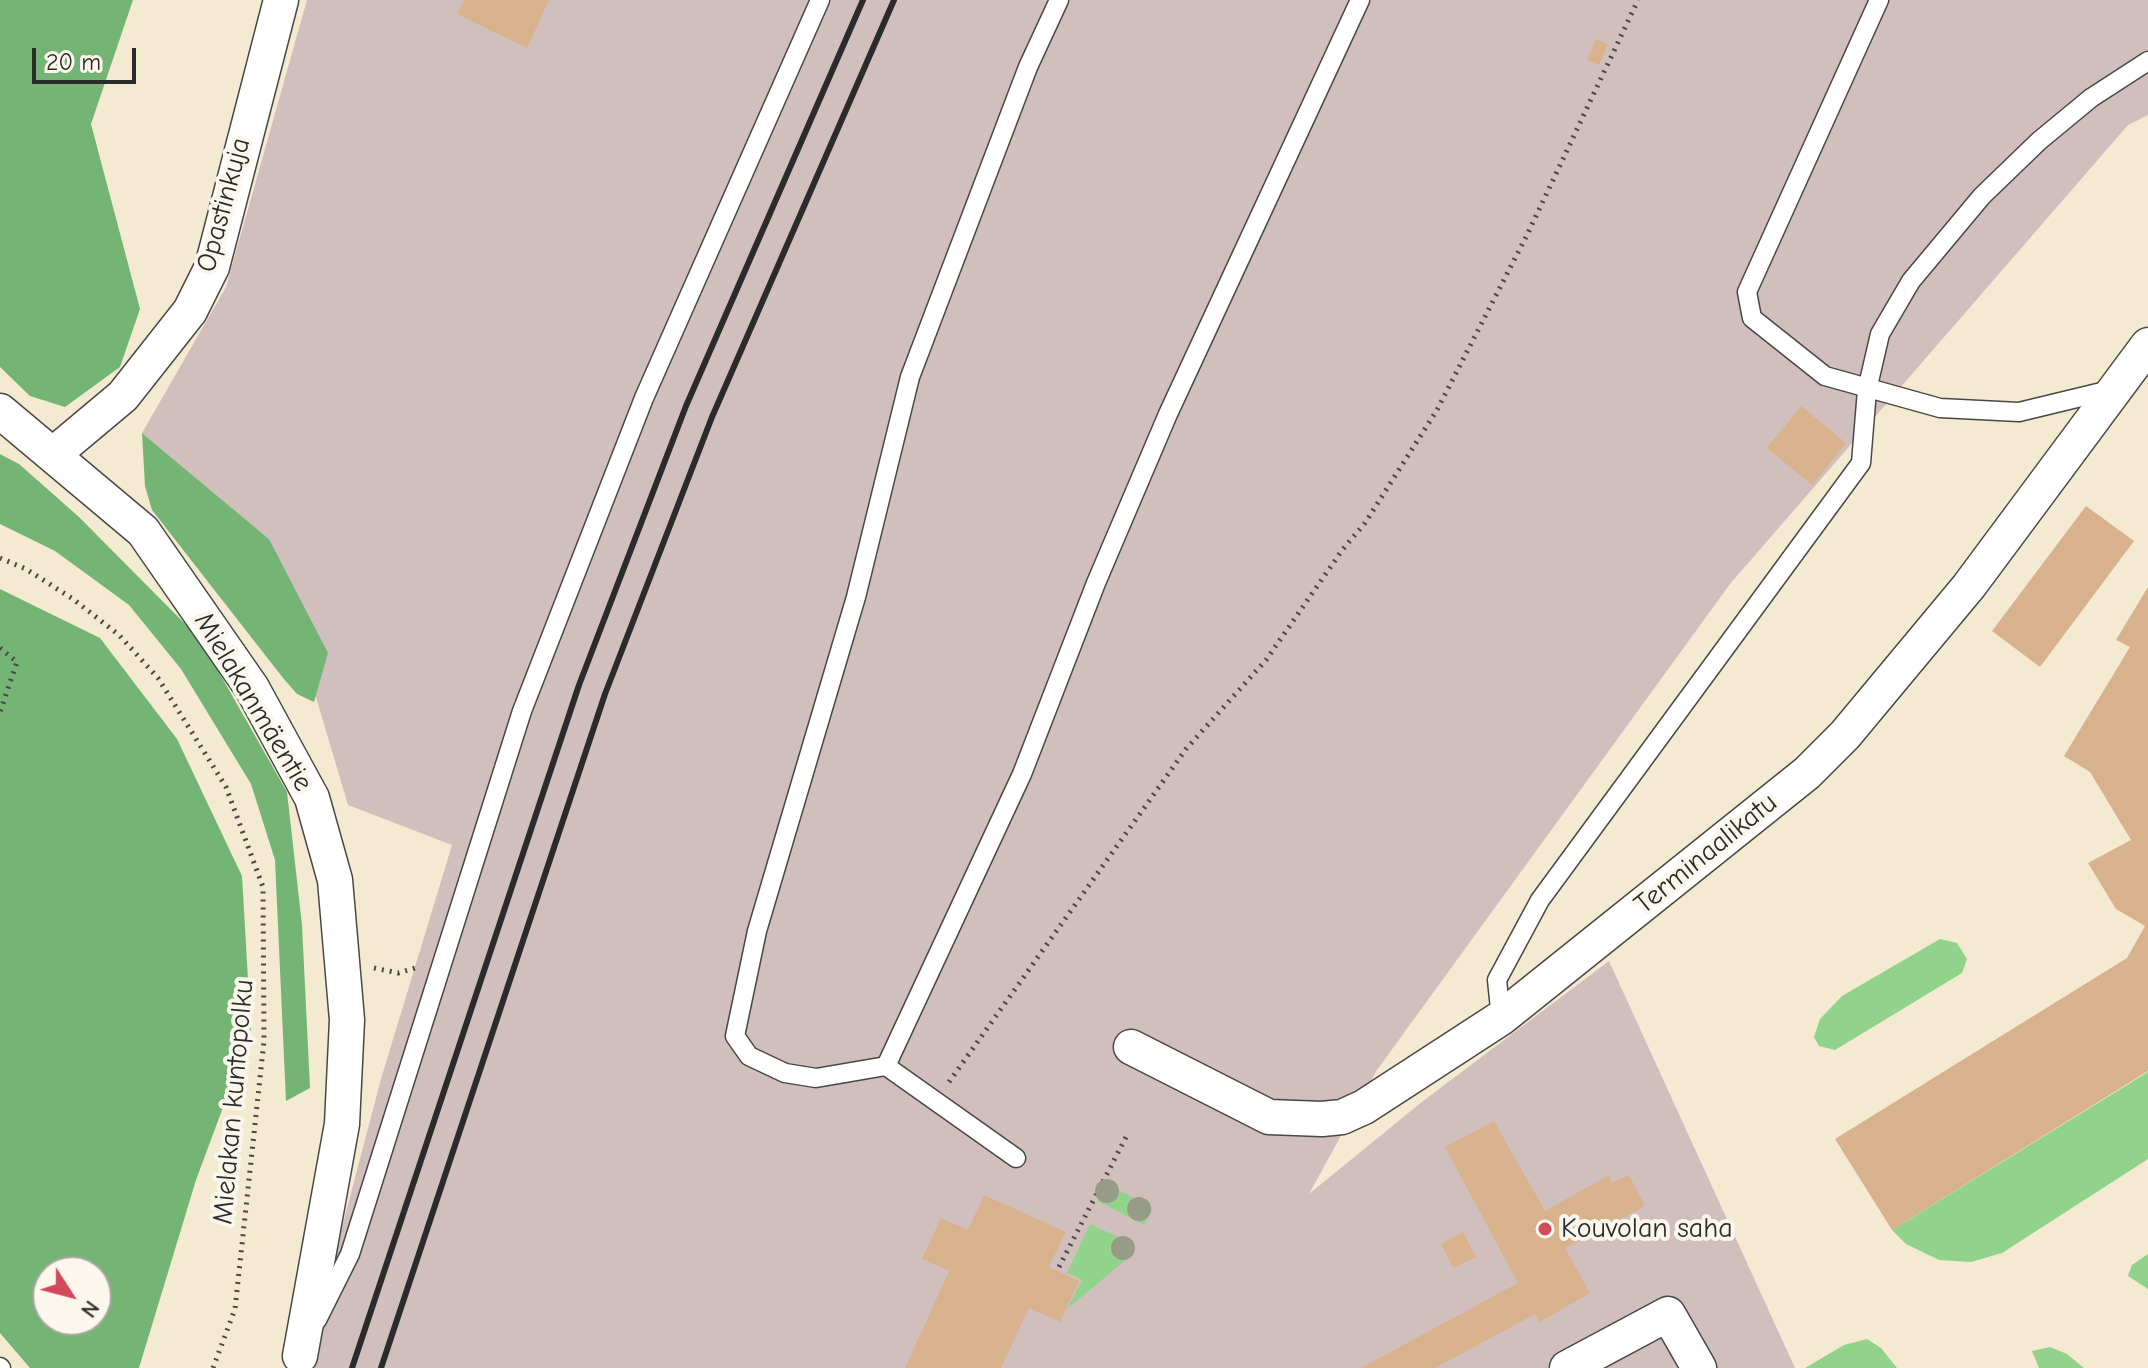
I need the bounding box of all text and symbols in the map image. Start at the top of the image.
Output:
scale bar [36,32,140,82]
text: 20 m [46,48,101,76]
street label: Opastinkuja [190,134,258,276]
street label: Mielakanmäentie [186,606,320,798]
street label: Terminaalikatu [1628,786,1784,922]
street label: Mielakan kuntopolku [207,978,261,1226]
place label: Kouvolan saha [1561,1212,1733,1246]
marker: Kouvolan saha [1536,1220,1554,1238]
north arrow [32,1256,112,1336]
text: N [75,1295,105,1322]

